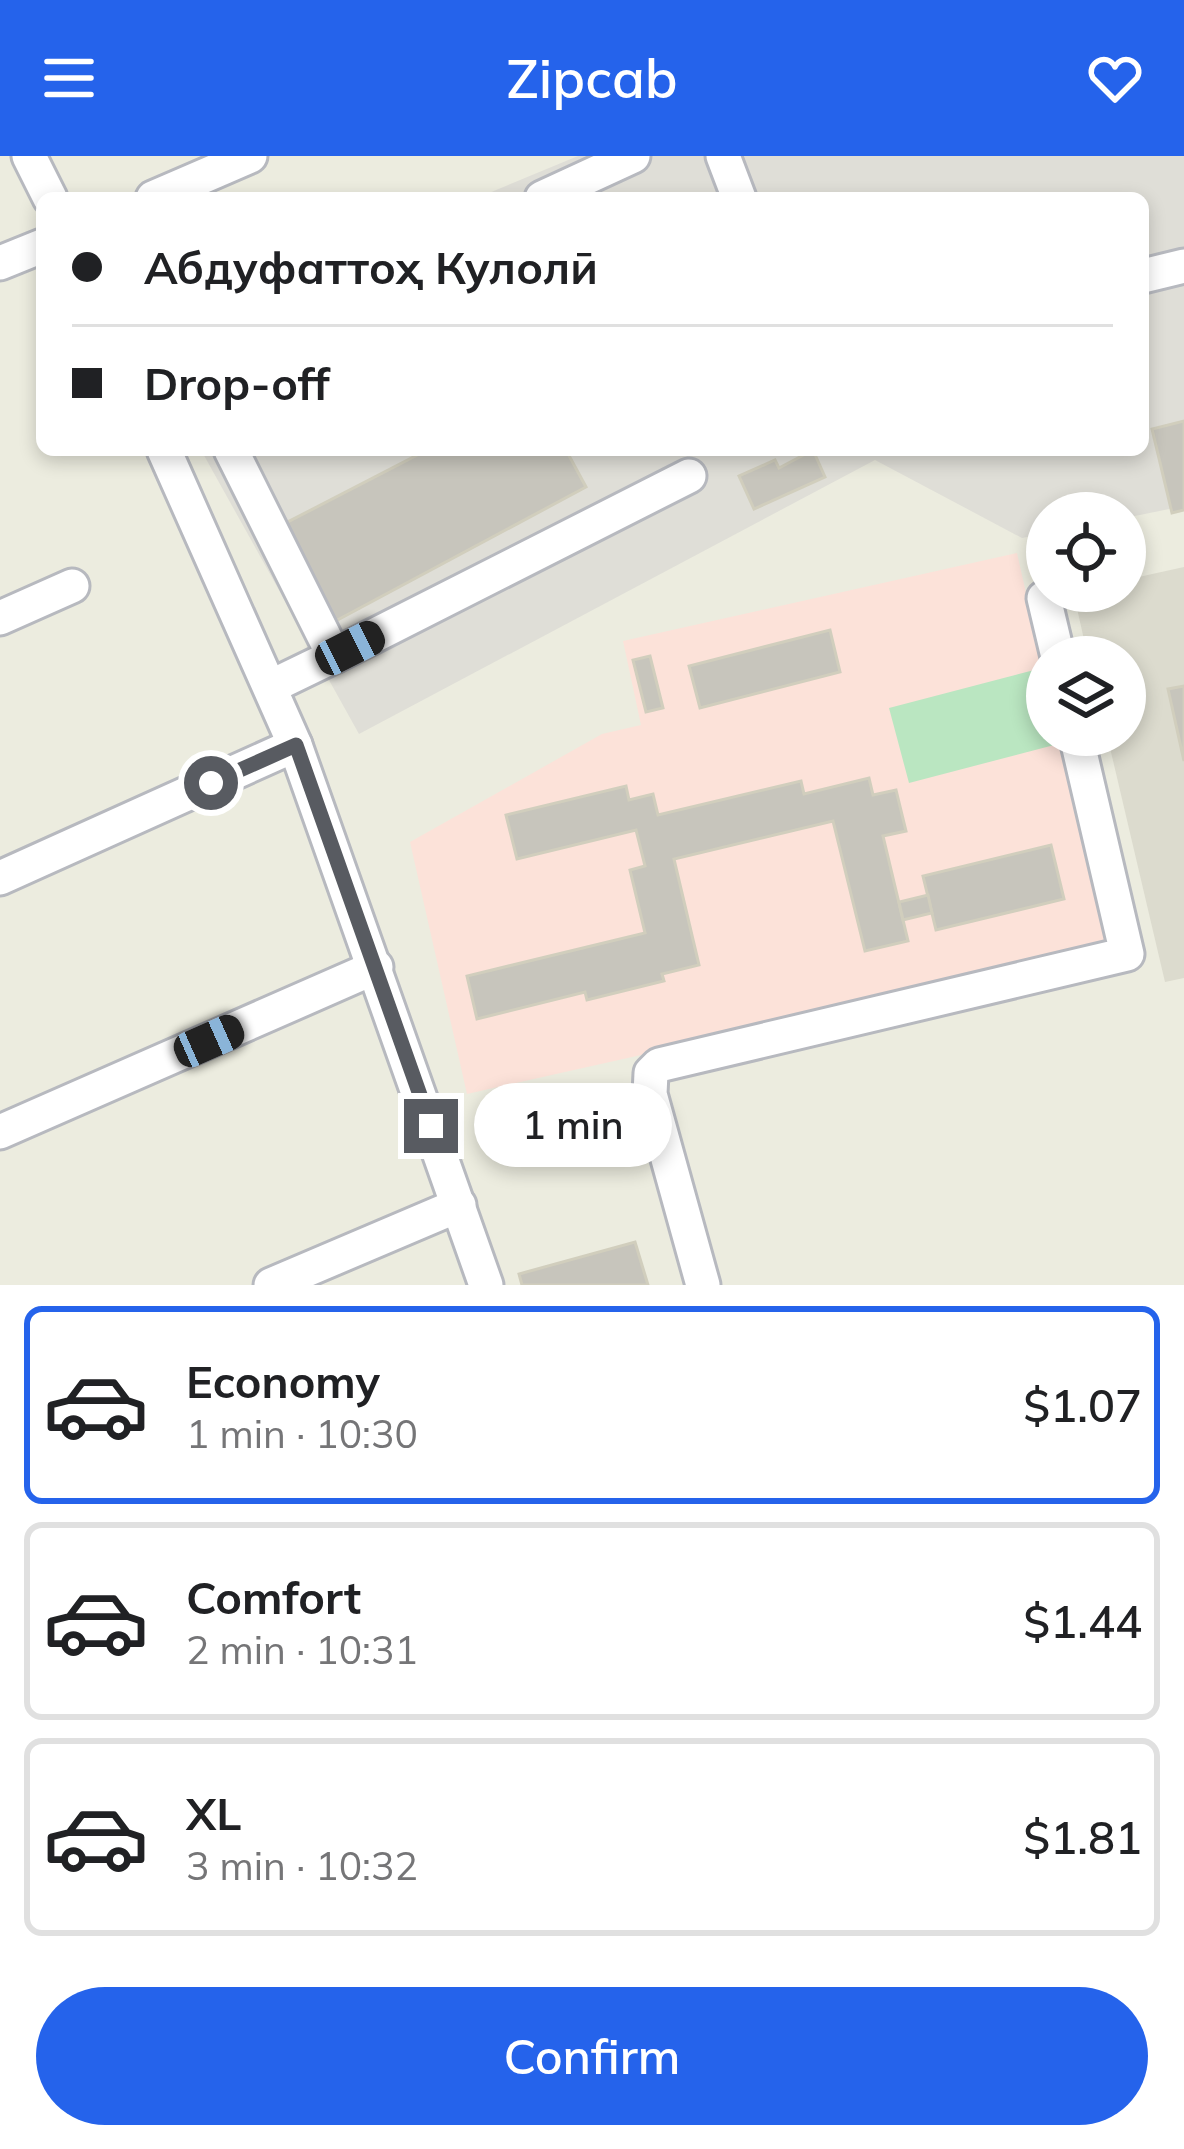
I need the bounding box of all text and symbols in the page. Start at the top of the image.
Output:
text: Zipcab [506,44,678,112]
icon: menu [36,45,102,111]
icon: heart [1082,45,1148,111]
text: Абдуфаттоҳ Кулолӣ [144,239,598,295]
text: Drop-off [144,355,330,411]
map controls [1026,492,1146,756]
button: locate [1026,492,1146,612]
car [310,616,390,680]
button: layers [1026,636,1146,756]
route start [184,756,238,810]
car [169,1010,249,1072]
callout: 1 min [473,1084,671,1168]
route end [404,1099,458,1153]
text: 1 min [522,1100,624,1149]
icon: car [42,1351,150,1459]
text: Economy [186,1353,380,1409]
text: $1.07 [1023,1377,1142,1433]
text: 1 min · 10:30 [186,1409,418,1458]
icon: car [42,1567,150,1675]
text: Comfort [186,1569,361,1625]
text: $1.44 [1023,1593,1142,1649]
text: 2 min · 10:31 [186,1625,418,1674]
icon: car [42,1783,150,1891]
text: XL [186,1785,241,1841]
text: $1.81 [1023,1809,1142,1865]
text: 3 min · 10:32 [186,1841,418,1890]
button: Confirm [36,1987,1148,2125]

